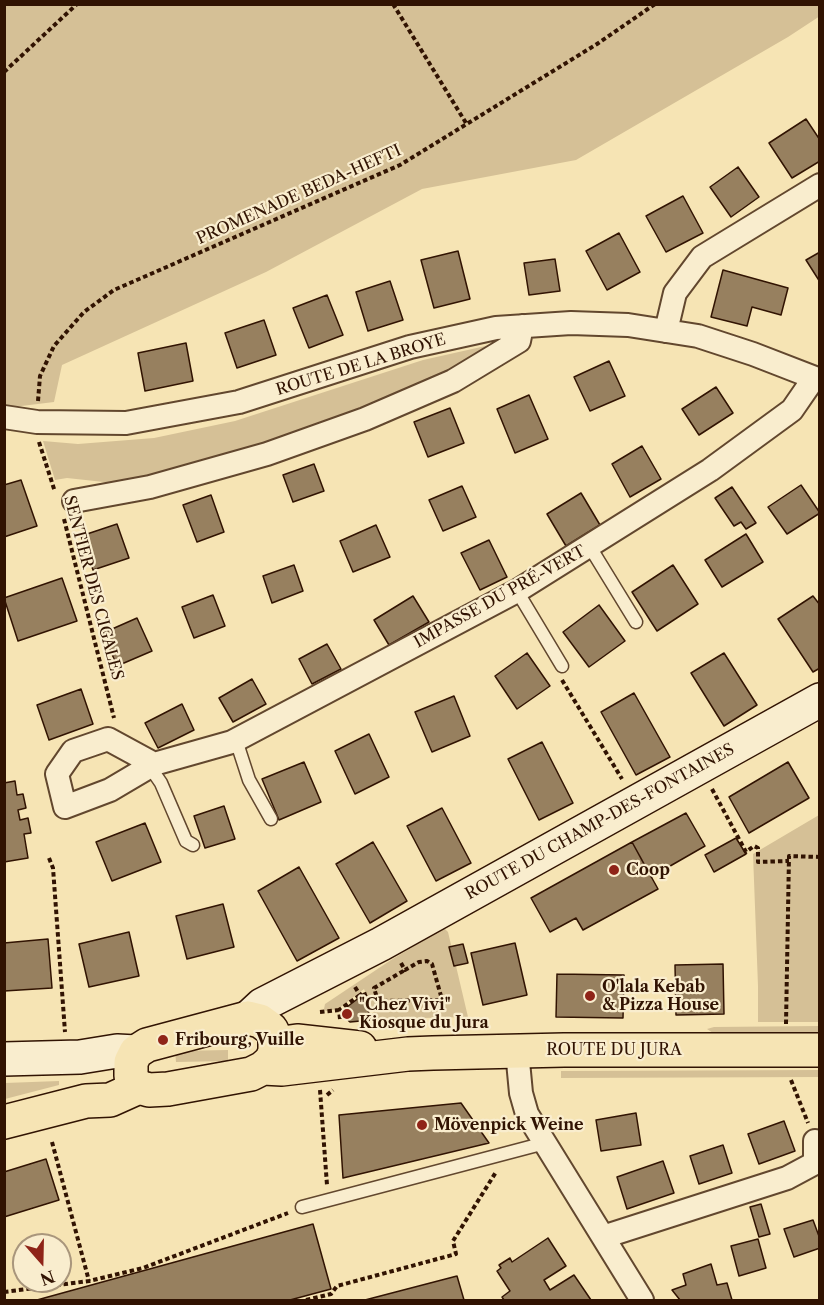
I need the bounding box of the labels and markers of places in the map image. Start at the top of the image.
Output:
place label: Coop [626,860,670,880]
marker: Coop [607,863,621,877]
place label: O'lala Kebab & Pizza House [602,977,719,1015]
marker: O'lala Kebab & Pizza House [583,989,597,1003]
place label: "Chez Vivi" Kiosque du Jura [359,995,489,1033]
marker: "Chez Vivi" Kiosque du Jura [340,1007,354,1021]
place label: Fribourg, Vuille [175,1030,304,1050]
marker: Fribourg, Vuille [156,1033,170,1047]
place label: Mövenpick Weine [434,1115,584,1135]
marker: Mövenpick Weine [415,1118,429,1132]

